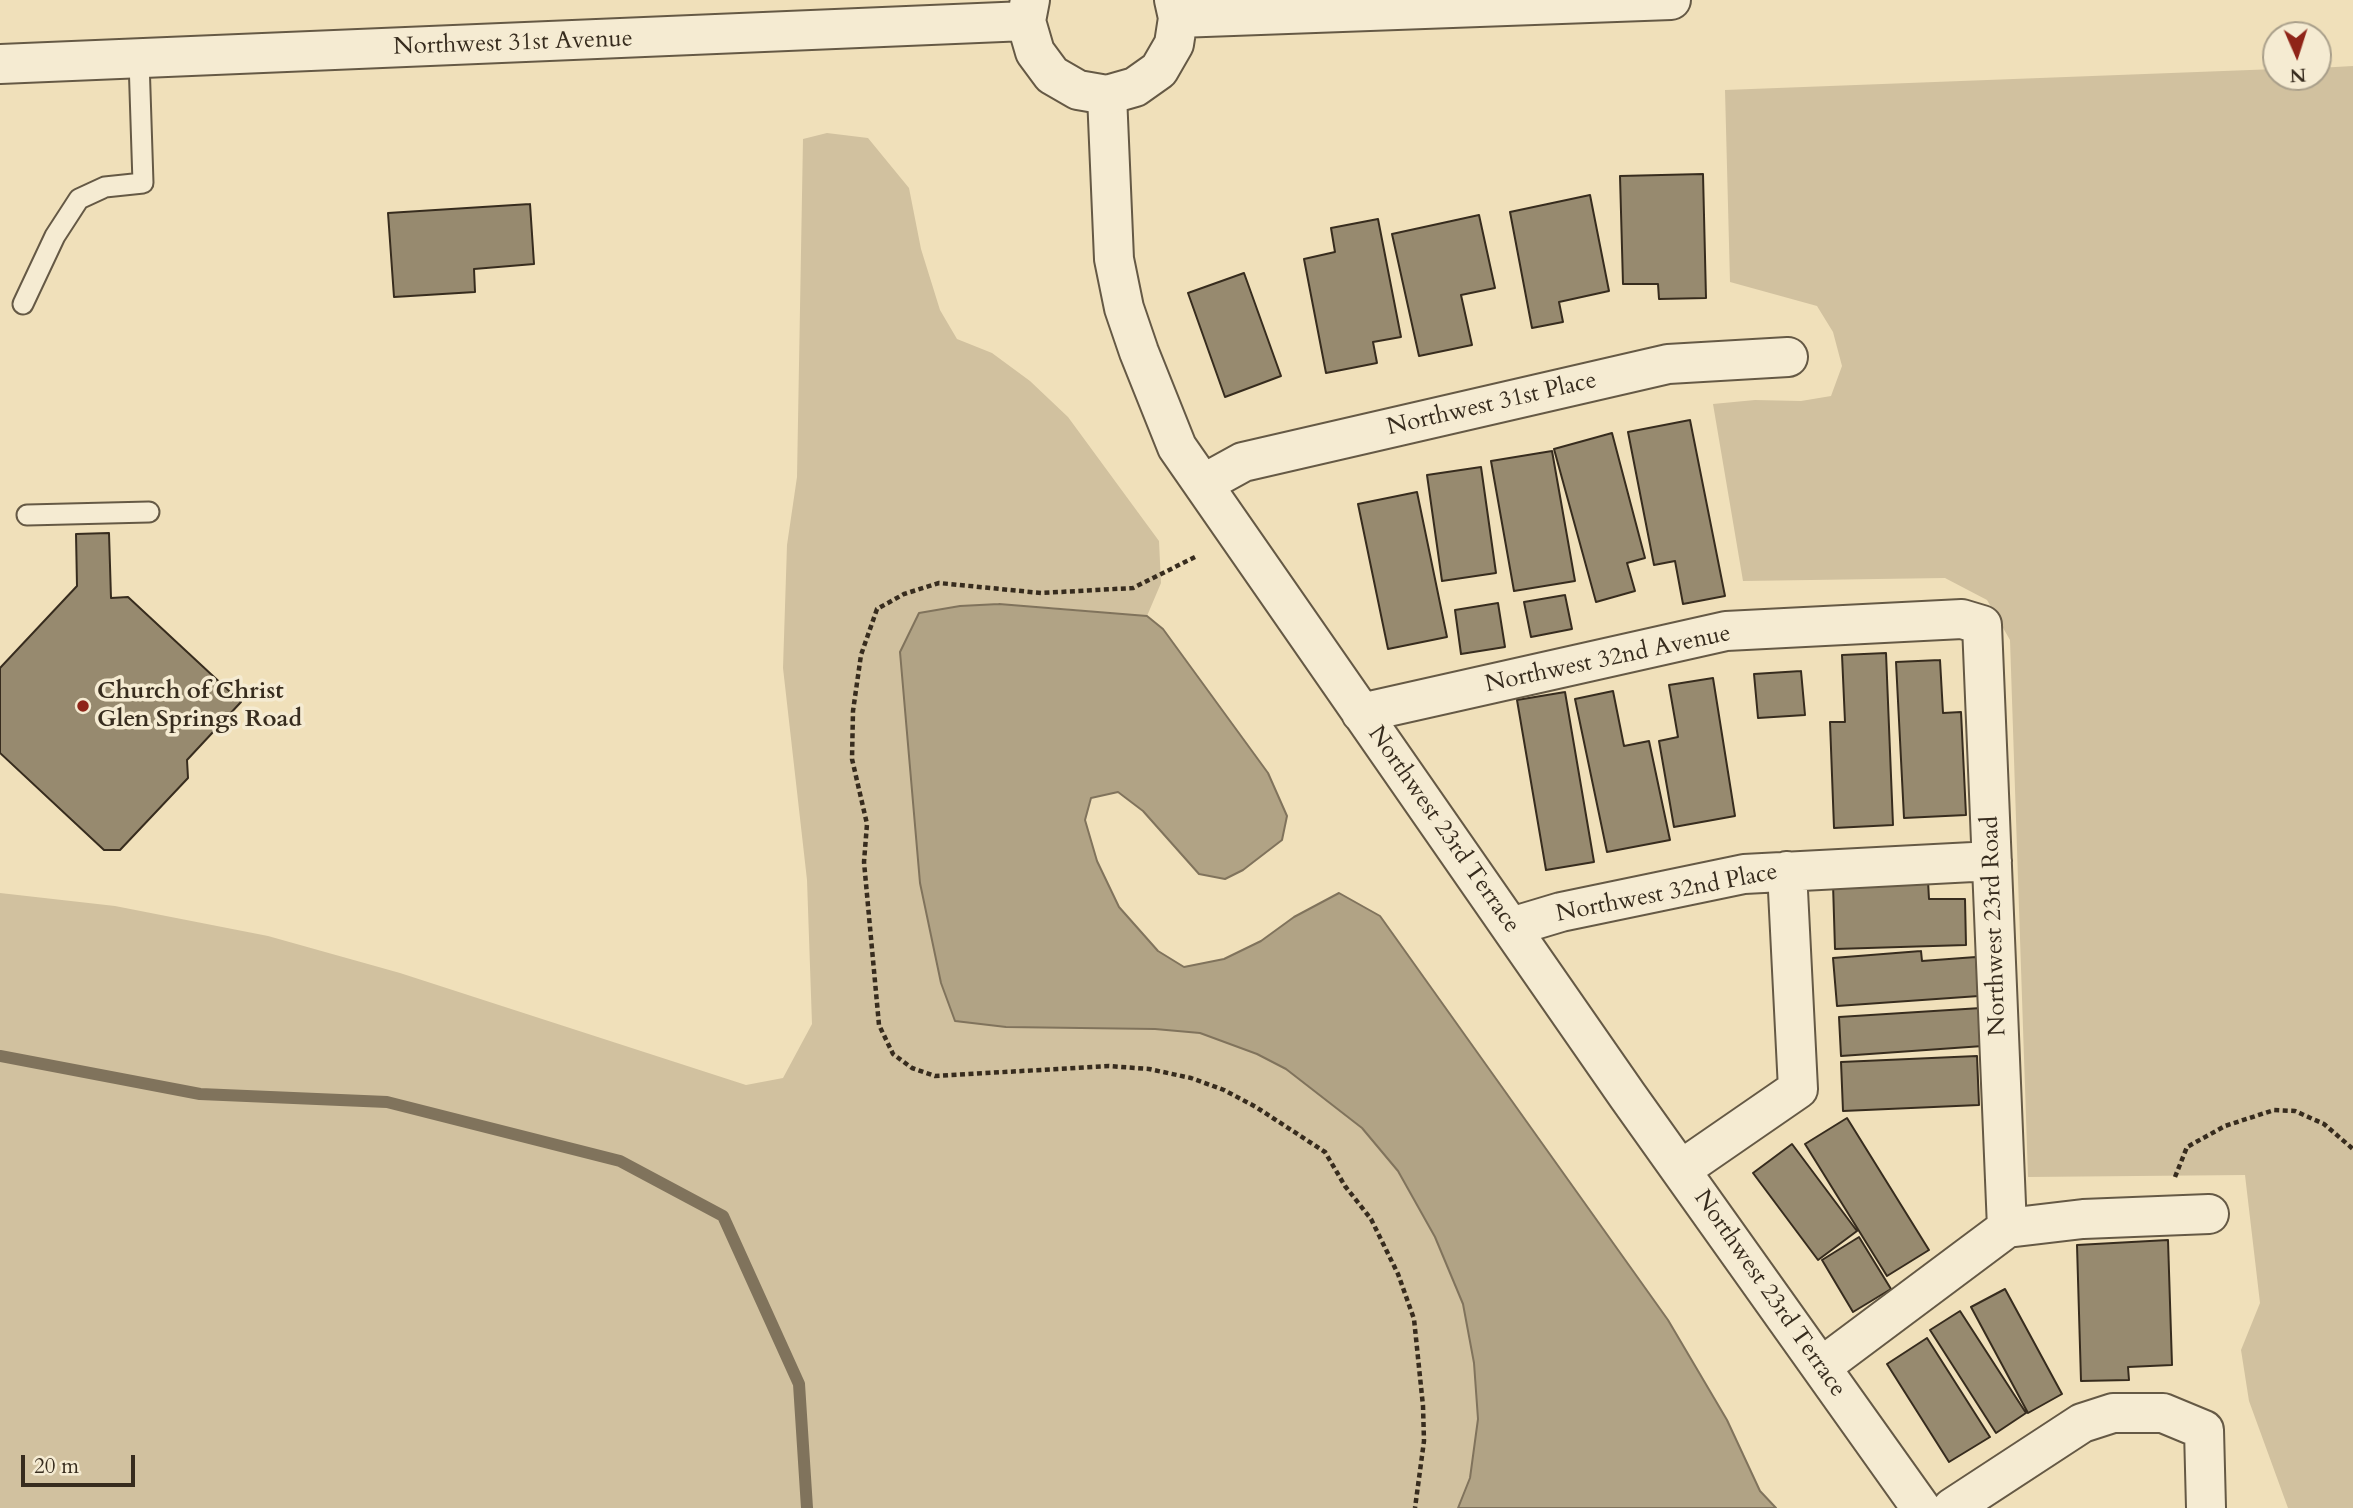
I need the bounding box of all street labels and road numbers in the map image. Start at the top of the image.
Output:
street label: Northwest 31st Avenue [393,25,633,63]
street label: Northwest 31st Place [1384,367,1600,443]
street label: Northwest 32nd Avenue [1483,620,1733,700]
street label: Northwest 23rd Terrace [1361,721,1525,939]
street label: Northwest 23rd Road [1977,815,2013,1037]
street label: Northwest 32nd Place [1554,858,1780,930]
street label: Northwest 23rd Terrace [1687,1185,1851,1403]

